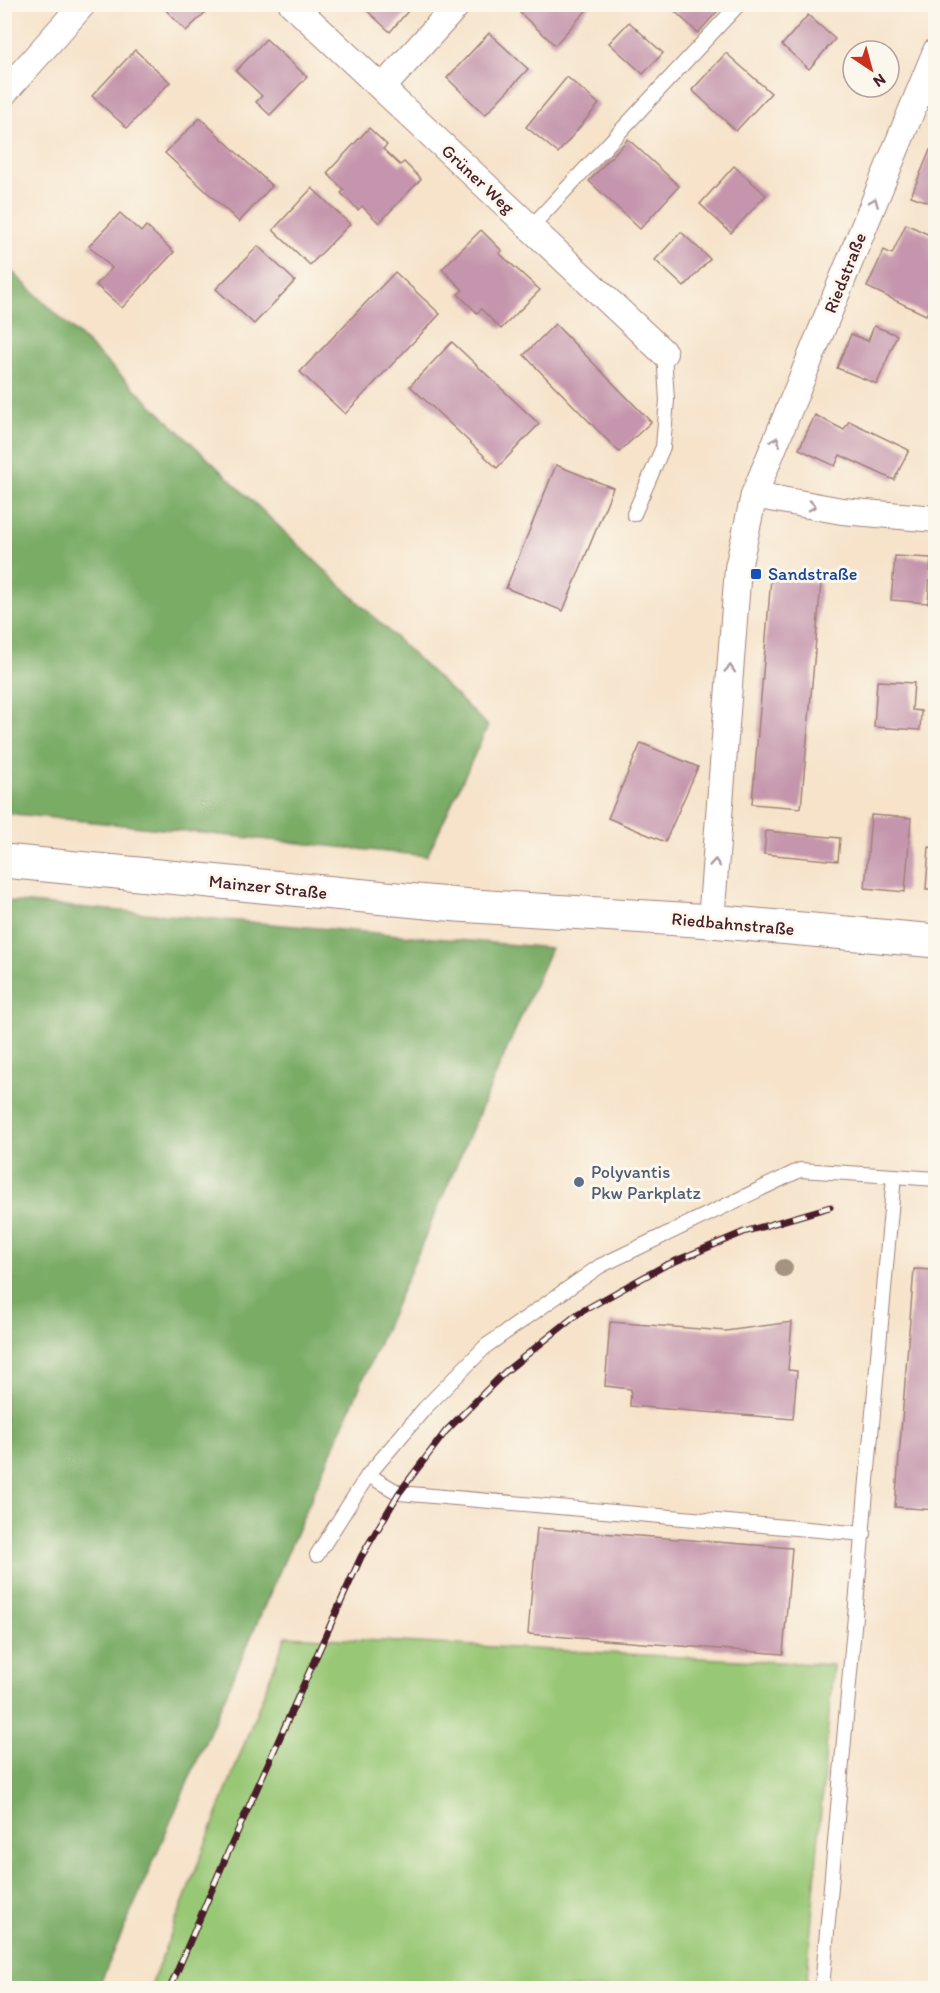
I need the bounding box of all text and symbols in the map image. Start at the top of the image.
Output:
north arrow [841,39,901,99]
text: N [870,70,889,92]
street label: Grüner Weg [437,140,520,219]
one-way arrow [867,198,879,209]
street label: Riedstraße [819,230,871,316]
one-way arrow [769,437,781,448]
one-way arrow [807,500,816,512]
place label: Sandstraße [768,563,858,585]
marker: Sandstraße [749,567,763,581]
one-way arrow [723,664,736,673]
one-way arrow [709,858,722,867]
street label: Mainzer Straße [208,870,328,904]
street label: Riedbahnstraße [671,908,795,940]
place label: Polyvantis Pkw Parkplatz [591,1161,701,1204]
marker: Polyvantis Pkw Parkplatz [572,1175,586,1189]

